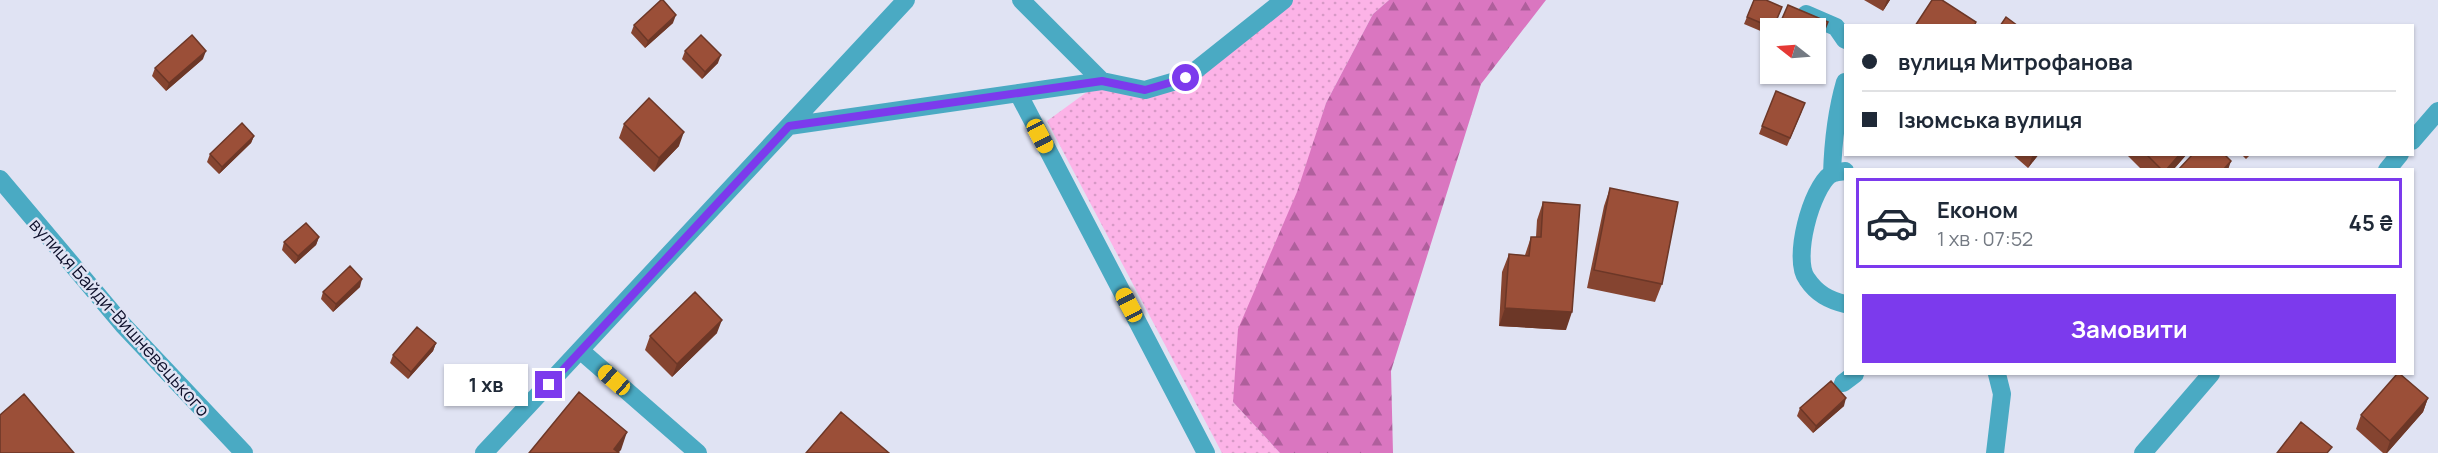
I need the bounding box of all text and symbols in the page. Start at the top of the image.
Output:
north arrow [1760,18,1826,84]
map controls [1760,18,1826,84]
text: вулиця Митрофанова [1898,47,2133,77]
route start [1172,64,1199,91]
text: Ізюмська вулиця [1898,105,2082,135]
car [1024,116,1056,156]
text: Економ [1937,195,2018,225]
icon: car [1865,196,1919,250]
text: 45 ₴ [2349,208,2393,238]
street label: вулиця Байди-Вишневецького [24,213,216,421]
text: 1 хв · 07:52 [1937,225,2033,252]
car [1113,285,1145,325]
button: Замовити [1862,294,2396,363]
car [595,361,633,399]
callout: 1 хв [444,364,528,406]
text: 1 хв [468,371,504,398]
route end [535,371,562,398]

